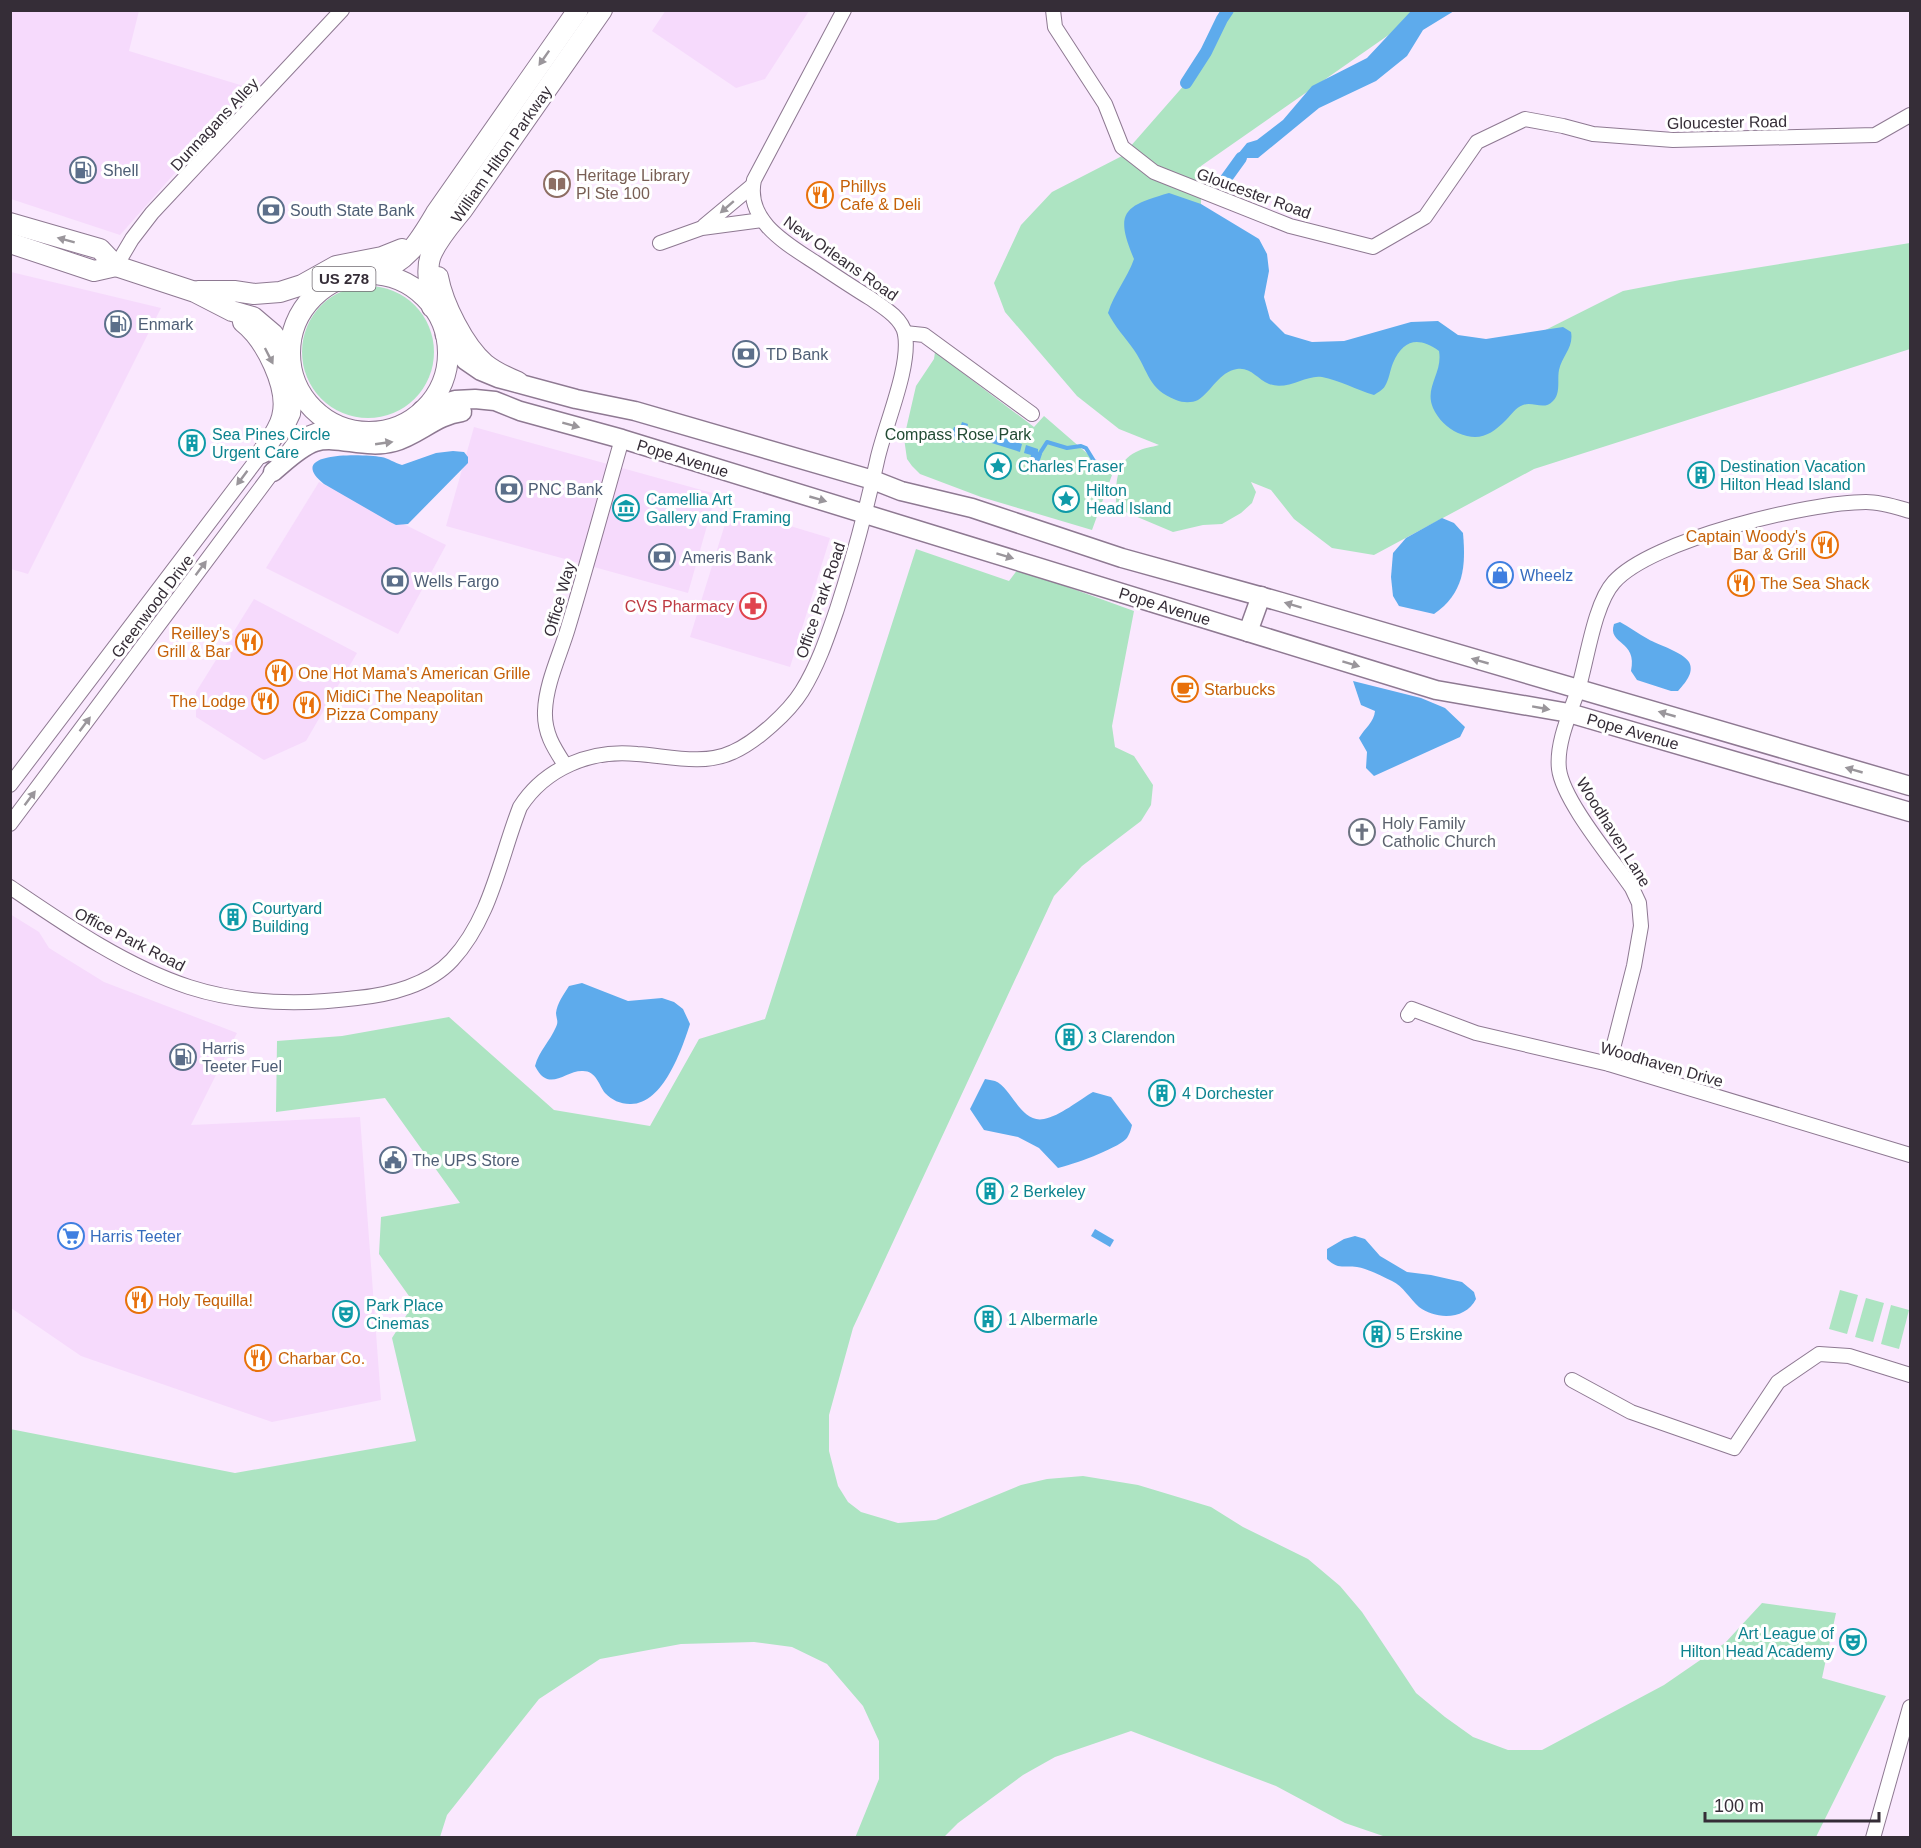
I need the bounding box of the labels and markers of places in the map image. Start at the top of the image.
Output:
fuel station icon: Shell [68,155,98,185]
place label: Shell [103,162,139,179]
place label: Heritage Library Pl Ste 100 [576,167,690,202]
library icon: Heritage Library Pl Ste 100 [542,169,572,199]
place label: Phillys Cafe & Deli [840,178,921,213]
restaurant icon: Phillys Cafe & Deli [805,180,835,210]
bank icon: South State Bank [256,195,286,225]
place label: South State Bank [290,202,416,219]
fuel station icon: Enmark [103,309,133,339]
place label: Enmark [138,316,194,333]
bank icon: TD Bank [731,339,761,369]
place label: TD Bank [766,346,829,363]
place label: Sea Pines Circle Urgent Care [212,426,330,461]
building icon: Sea Pines Circle Urgent Care [177,428,207,458]
place icon: Charles Fraser [983,451,1013,481]
place label: Charles Fraser [1018,458,1124,475]
place label: Destination Vacation Hilton Head Island [1720,458,1866,493]
building icon: Destination Vacation Hilton Head Island [1686,460,1716,490]
bank icon: PNC Bank [494,474,524,504]
place label: PNC Bank [528,481,604,498]
place label: Hilton Head Island [1086,482,1171,517]
place icon: Hilton Head Island [1051,484,1081,514]
place label: Camellia Art Gallery and Framing [646,491,791,526]
museum icon: Camellia Art Gallery and Framing [611,493,641,523]
place label: Captain Woody's Bar & Grill [1686,528,1806,563]
restaurant icon: Captain Woody's Bar & Grill [1810,530,1840,560]
bank icon: Ameris Bank [647,542,677,572]
place label: Ameris Bank [682,549,774,566]
shop icon: Wheelz [1485,560,1515,590]
bank icon: Wells Fargo [380,566,410,596]
place label: Wheelz [1520,567,1573,584]
restaurant icon: The Sea Shack [1726,568,1756,598]
place label: Wells Fargo [414,573,499,590]
place label: The Sea Shack [1760,575,1870,592]
pharmacy icon: CVS Pharmacy [738,591,768,621]
place label: CVS Pharmacy [625,598,734,615]
place label: Reilley's Grill & Bar [157,625,231,660]
restaurant icon: Reilley's Grill & Bar [234,627,264,657]
restaurant icon: One Hot Mama's American Grille [264,658,294,688]
place label: One Hot Mama's American Grille [298,665,531,682]
cafe icon: Starbucks [1170,674,1200,704]
place label: Starbucks [1204,681,1275,698]
restaurant icon: The Lodge [250,686,280,716]
place label: MidiCi The Neapolitan Pizza Company [326,688,483,723]
restaurant icon: MidiCi The Neapolitan Pizza Company [292,690,322,720]
place label: The Lodge [169,693,246,710]
place label: Holy Family Catholic Church [1382,815,1496,850]
church icon: Holy Family Catholic Church [1347,817,1377,847]
place label: Courtyard Building [252,900,322,935]
building icon: Courtyard Building [218,902,248,932]
building icon: 3 Clarendon [1054,1022,1084,1052]
place label: 3 Clarendon [1088,1029,1175,1046]
place label: Harris Teeter Fuel [202,1040,282,1075]
fuel station icon: Harris Teeter Fuel [168,1042,198,1072]
building icon: 4 Dorchester [1147,1078,1177,1108]
place label: 4 Dorchester [1182,1085,1274,1102]
public building icon: The UPS Store [378,1145,408,1175]
place label: The UPS Store [412,1152,520,1169]
building icon: 2 Berkeley [975,1176,1005,1206]
place label: 2 Berkeley [1010,1183,1086,1200]
supermarket icon: Harris Teeter [56,1221,86,1251]
place label: Harris Teeter [90,1228,182,1245]
restaurant icon: Holy Tequilla! [124,1285,154,1315]
place label: Holy Tequilla! [158,1292,253,1309]
place label: Park Place Cinemas [366,1297,443,1332]
theatre icon: Park Place Cinemas [331,1299,361,1329]
building icon: 1 Albermarle [973,1304,1003,1334]
place label: 1 Albermarle [1008,1311,1098,1328]
building icon: 5 Erskine [1362,1319,1392,1349]
place label: 5 Erskine [1396,1326,1463,1343]
restaurant icon: Charbar Co. [243,1343,273,1373]
place label: Charbar Co. [278,1350,365,1367]
place label: Art League of Hilton Head Academy [1680,1625,1835,1660]
theatre icon: Art League of Hilton Head Academy [1838,1627,1868,1657]

